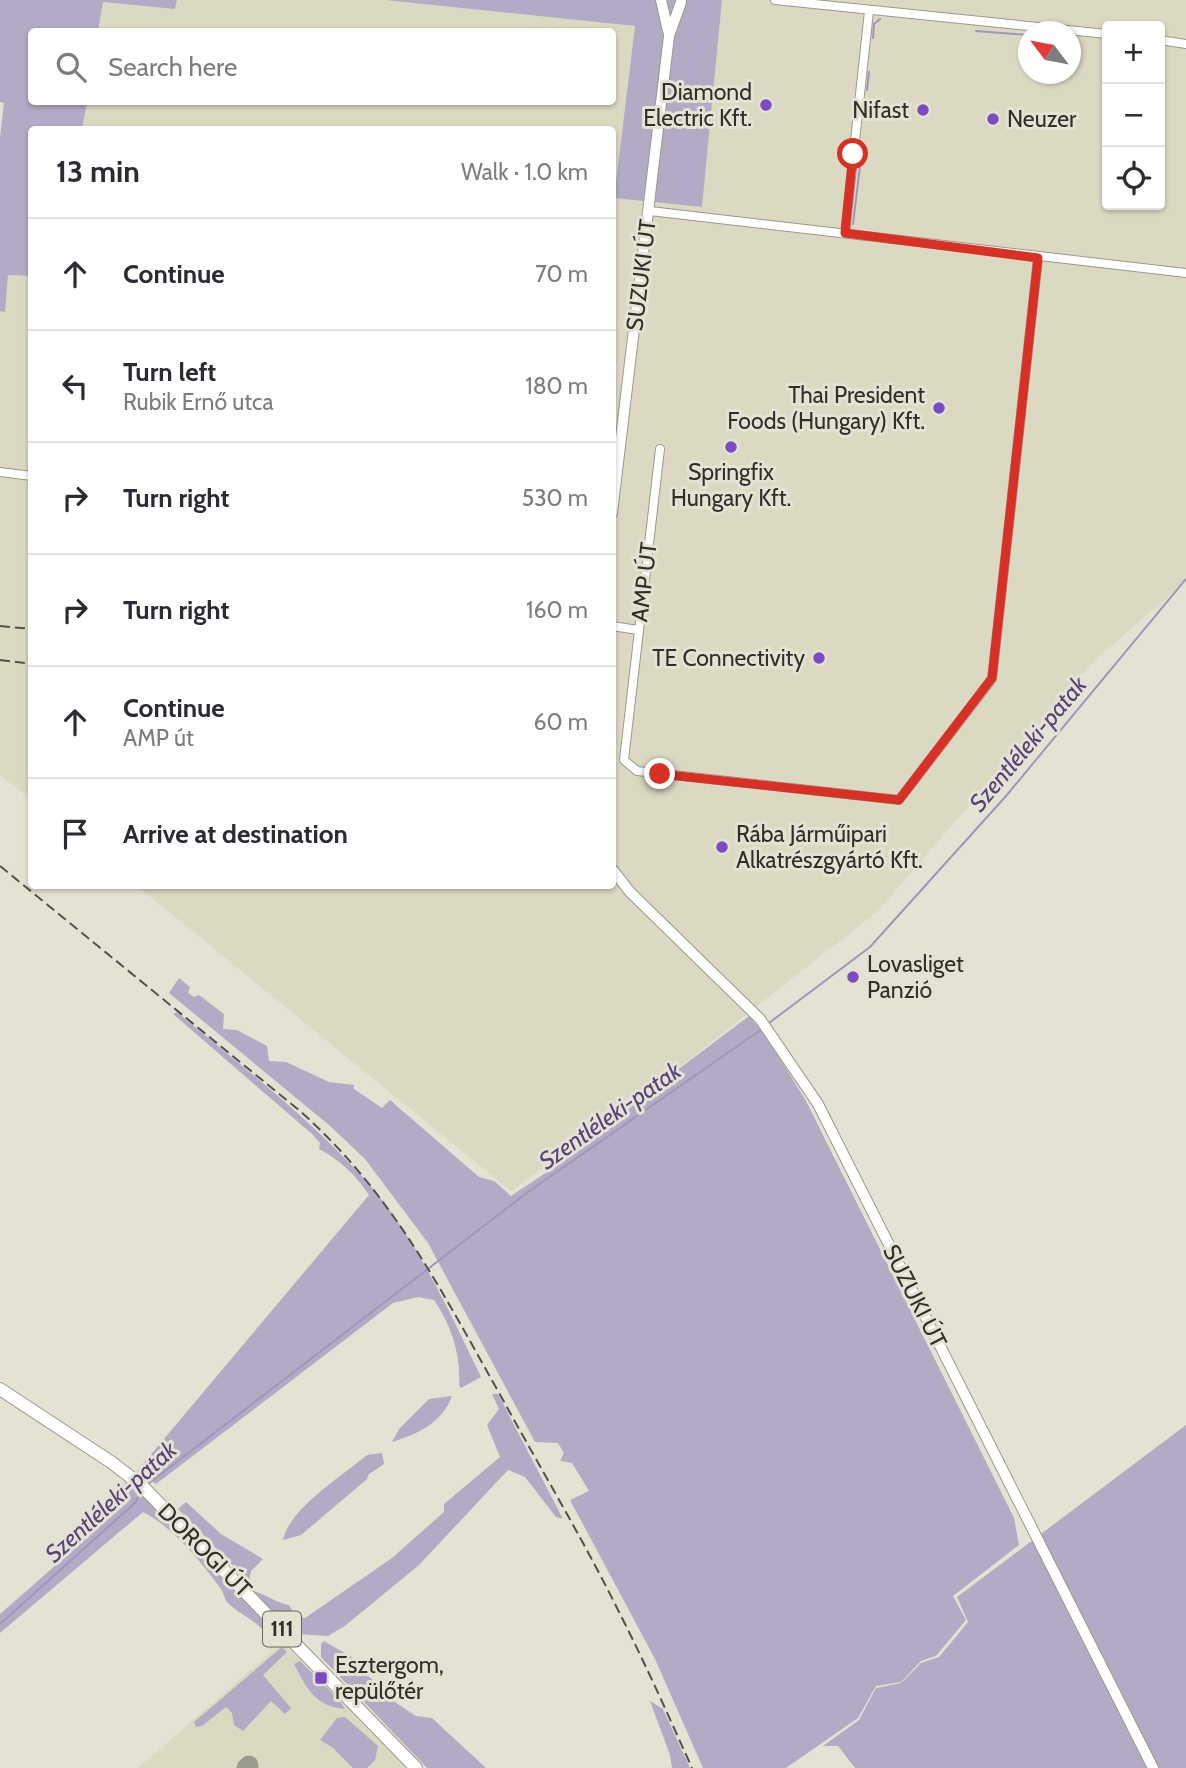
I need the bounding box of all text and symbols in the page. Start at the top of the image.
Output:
north arrow [1018,21,1081,84]
map controls [1102,21,1165,210]
button: + [1102,21,1165,84]
search box [28,28,616,105]
icon: search [52,48,90,86]
text: Search here [108,51,237,83]
place label: Diamond Electric Kft. [643,78,752,132]
button: − [1102,84,1165,147]
place label: Nifast [852,96,909,124]
marker: Diamond Electric Kft. [758,97,774,113]
marker: Nifast [915,102,931,118]
place label: Neuzer [1007,105,1077,133]
marker: Neuzer [985,111,1001,127]
route start [837,138,868,169]
button: locate [1102,147,1165,210]
text: 13 min [56,153,140,190]
text: Walk · 1.0 km [461,158,588,186]
street label: SUZUKI ÚT [619,217,662,332]
icon: ahead [56,255,94,293]
text: Continue [123,258,225,290]
text: 70 m [535,260,588,288]
text: Turn left [123,356,216,388]
icon: left [56,367,94,405]
text: 180 m [525,372,588,400]
place label: Thai President Foods (Hungary) Kft. [727,381,925,435]
text: Rubik Ernő utca [123,388,273,416]
marker: Thai President Foods (Hungary) Kft. [931,400,947,416]
marker: Springfix Hungary Kft. [723,439,739,455]
place label: Springfix Hungary Kft. [671,458,791,512]
icon: right [56,479,94,517]
text: Turn right [123,482,229,514]
text: 530 m [522,484,588,512]
street label: AMP ÚT [624,540,663,623]
icon: right [56,591,94,629]
text: Turn right [123,594,229,626]
text: 160 m [526,596,588,624]
place label: TE Connectivity [652,644,805,672]
marker: TE Connectivity [811,650,827,666]
water label: Szentléleki-patak [963,670,1093,817]
text: Continue [123,692,225,724]
icon: ahead [56,703,94,741]
text: 60 m [534,708,588,736]
text: AMP út [123,724,194,752]
route end [644,758,675,789]
icon: arrive [56,815,94,853]
text: Arrive at destination [123,818,348,850]
place label: Rába Járműipari Alkatrészgyártó Kft. [736,820,923,874]
marker: Rába Járműipari Alkatrészgyártó Kft. [714,839,730,855]
place label: Lovasliget Panzió [867,950,964,1004]
marker: Lovasliget Panzió [845,969,861,985]
water label: Szentléleki-patak [533,1055,687,1175]
street label: SUZUKI ÚT [877,1239,954,1352]
water label: Szentléleki-patak [39,1434,183,1568]
street label: DOROGI ÚT [152,1496,259,1603]
road number: 111 [263,1612,301,1646]
place label: Esztergom, repülőtér [335,1651,444,1705]
marker: Esztergom, repülőtér [313,1670,329,1686]

